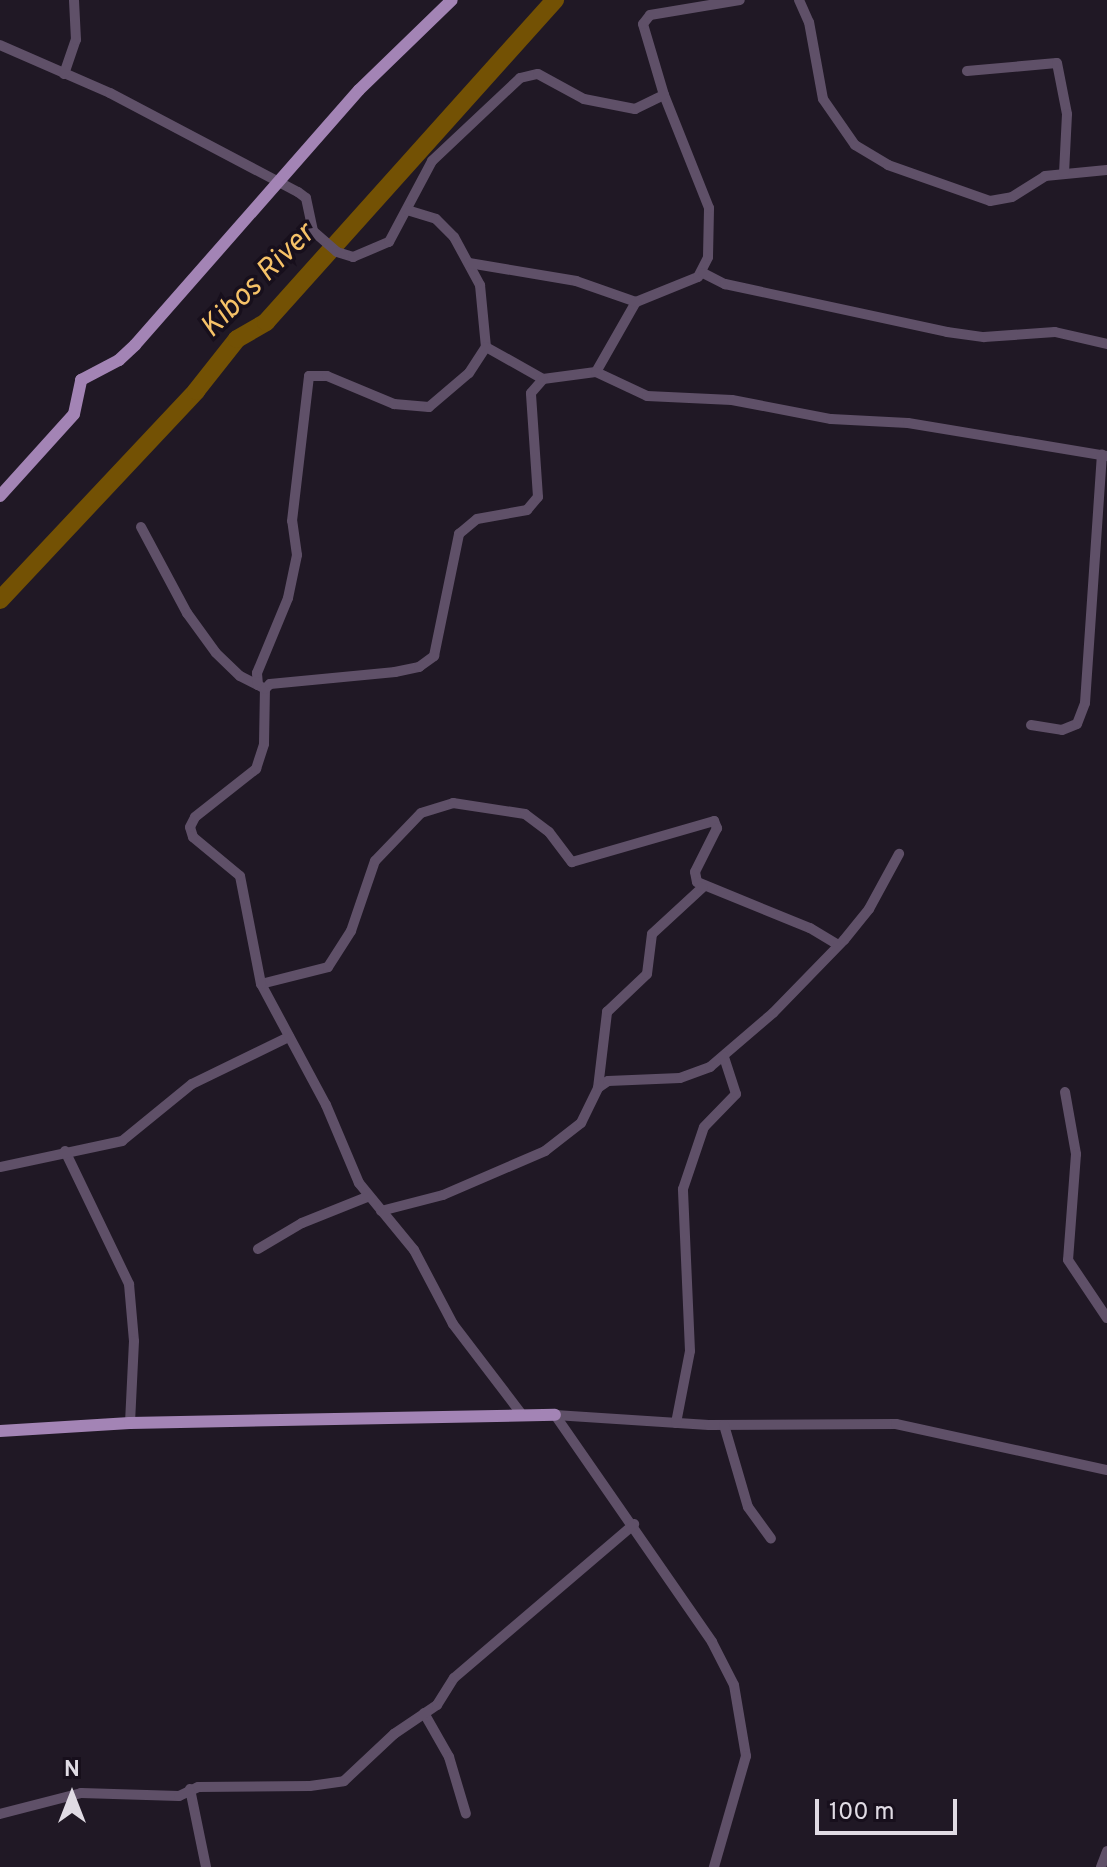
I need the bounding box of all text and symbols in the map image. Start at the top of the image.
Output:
water label: Kibos River [194,217,324,347]
north arrow [32,1755,112,1835]
text: N [64,1757,80,1784]
scale bar [819,1783,961,1833]
text: 100 m [829,1798,895,1828]

